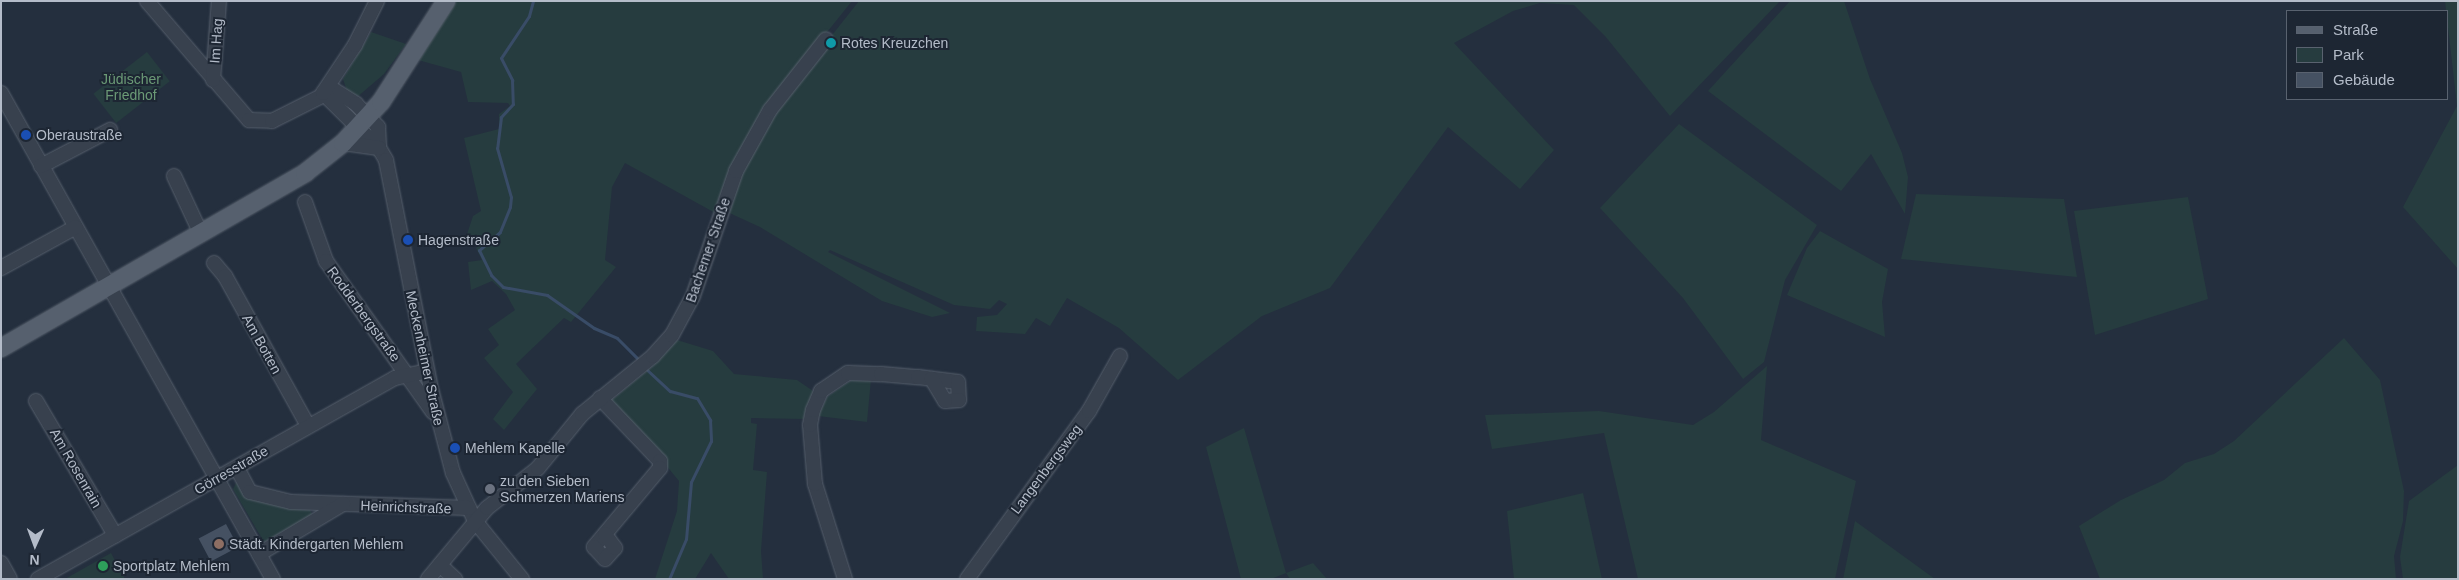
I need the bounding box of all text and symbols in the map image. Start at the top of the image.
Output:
legend [2286,10,2449,100]
street label: Im Hag [206,18,226,64]
text: Straße [2333,21,2378,38]
place label: Rotes Kreuzchen [841,35,948,51]
marker: Rotes Kreuzchen [825,37,837,49]
text: Park [2333,46,2364,63]
park label: Jüdischer Friedhof [101,71,161,104]
text: Gebäude [2333,71,2395,88]
place label: Oberaustraße [36,127,122,143]
marker: Oberaustraße [20,129,32,141]
street label: Bachemer Straße [682,195,734,305]
place label: Hagenstraße [418,232,499,248]
marker: Hagenstraße [402,234,414,246]
street label: Rodderbergstraße [324,263,404,365]
street label: Meckenheimer Straße [402,289,448,427]
street label: Am Botten [239,311,285,377]
street label: Langenbergsweg [1007,421,1085,517]
street label: Am Rosenrain [47,425,105,511]
place label: Mehlem Kapelle [465,440,565,456]
street label: Görresstraße [191,442,271,498]
marker: Mehlem Kapelle [449,442,461,454]
place label: zu den Sieben Schmerzen Mariens [500,473,624,506]
marker: zu den Sieben Schmerzen Mariens [484,483,496,495]
street label: Heinrichstraße [360,497,452,517]
north arrow [10,520,60,570]
place label: Städt. Kindergarten Mehlem [229,536,403,552]
marker: Städt. Kindergarten Mehlem [213,538,225,550]
text: N [29,552,40,568]
place label: Sportplatz Mehlem [113,558,230,574]
marker: Sportplatz Mehlem [97,560,109,572]

